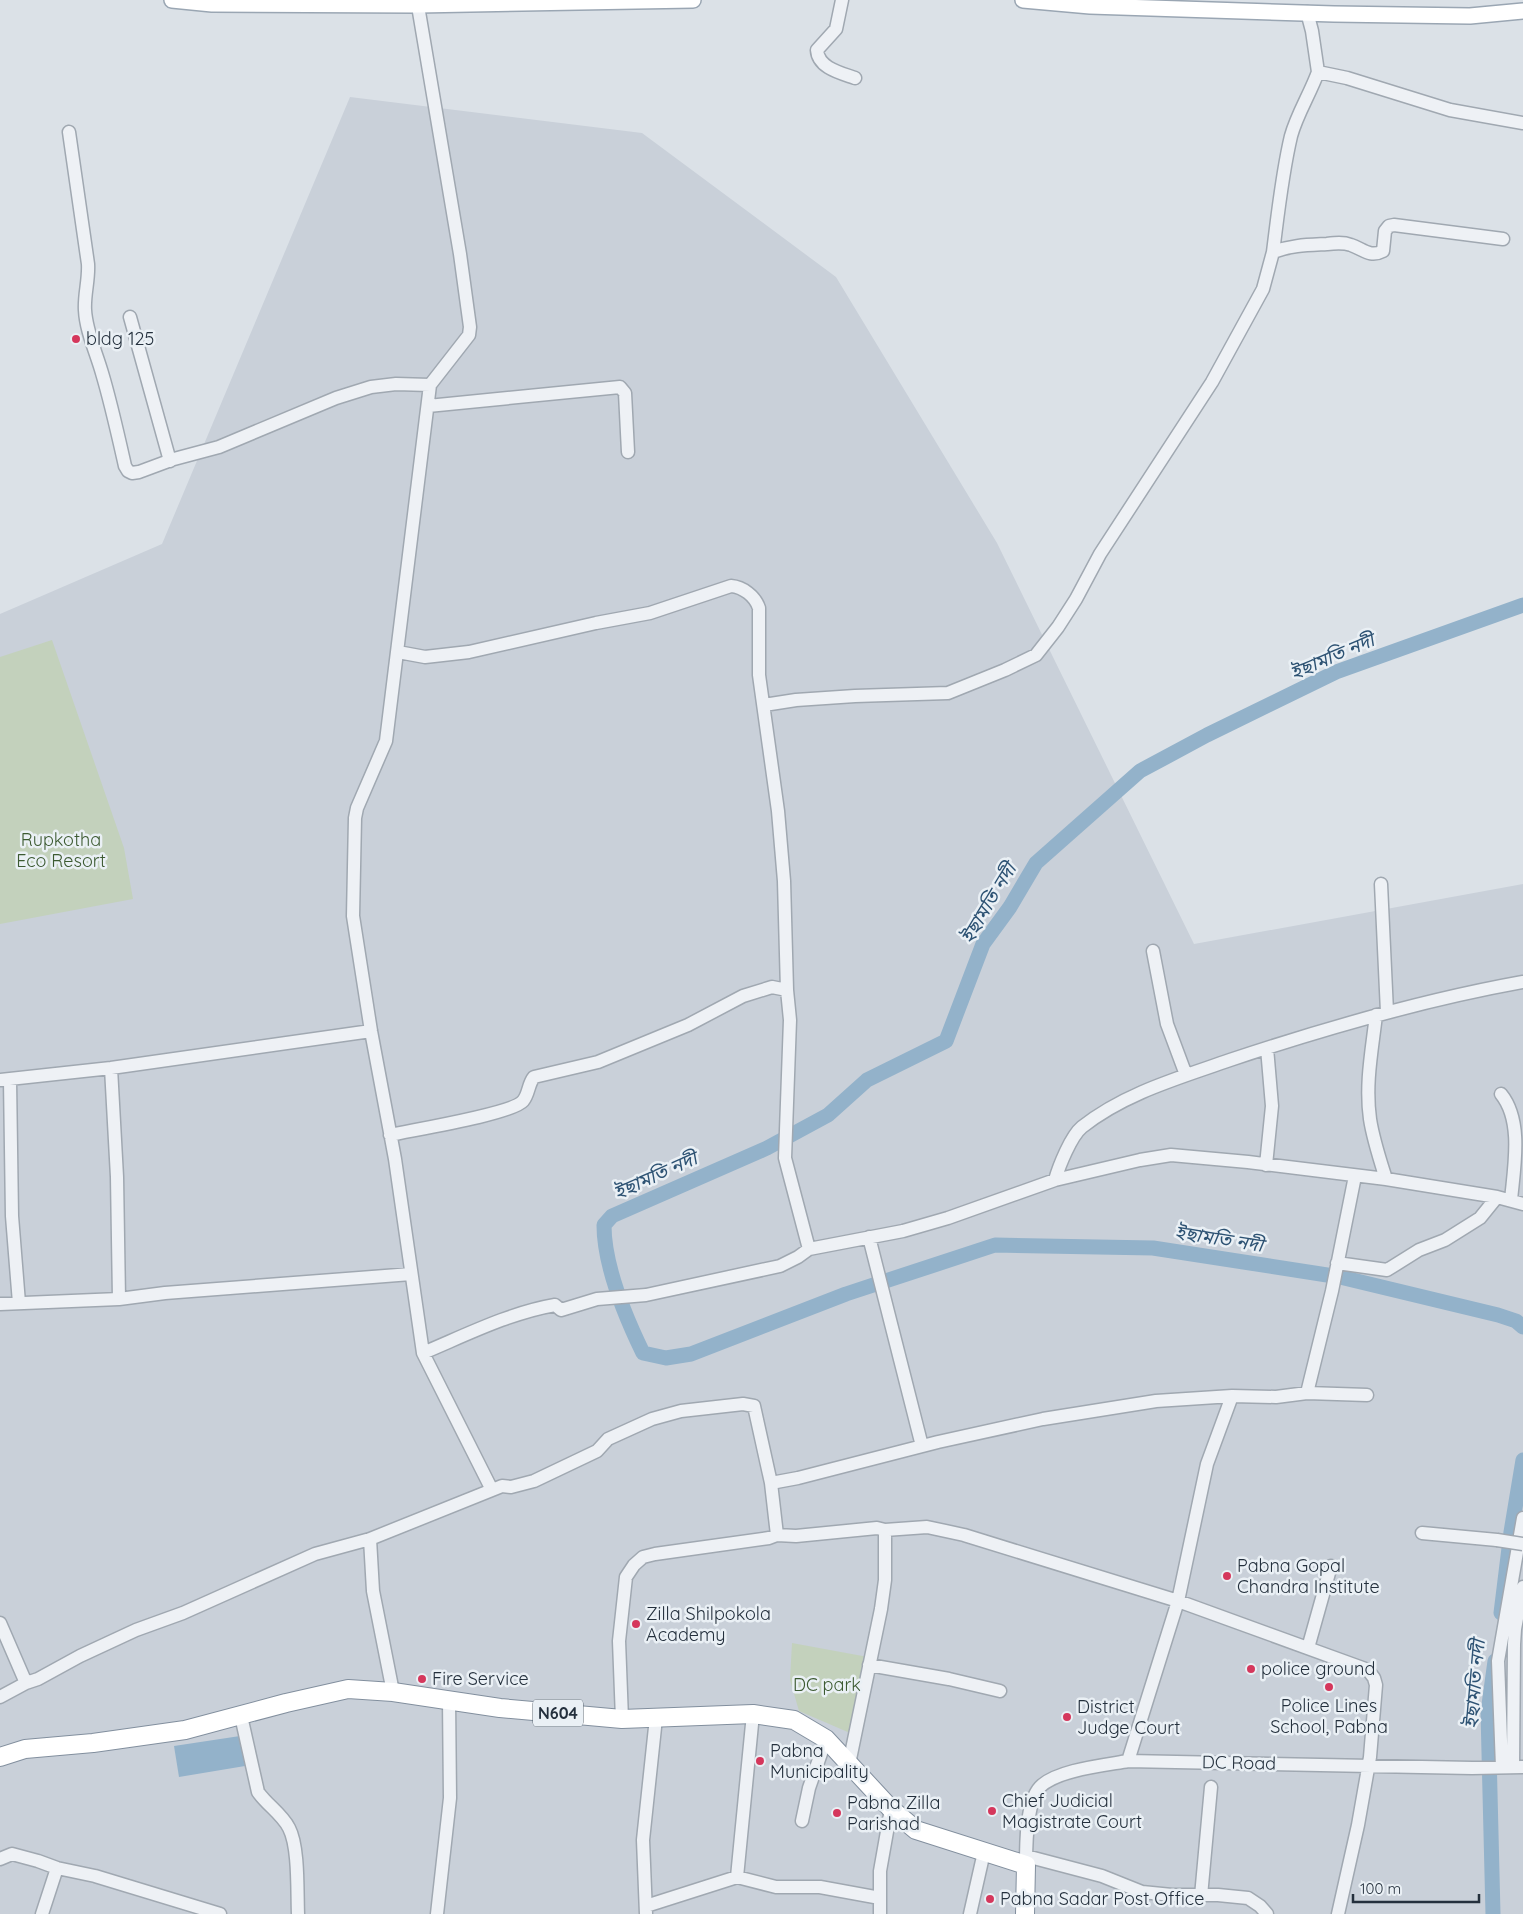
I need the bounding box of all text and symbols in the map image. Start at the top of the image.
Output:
place label: bldg 125 [86,327,154,350]
marker: bldg 125 [70,333,82,345]
water label: ইছামতি নদী [1286,626,1381,684]
park label: Rupkotha Eco Resort [16,828,106,872]
water label: ইছামতি নদী [955,855,1023,947]
water label: ইছামতি নদী [609,1144,704,1204]
water label: ইছামতি নদী [1173,1219,1269,1257]
place label: Pabna Gopal Chandra Institute [1237,1554,1380,1598]
marker: Pabna Gopal Chandra Institute [1221,1570,1233,1582]
place label: Zilla Shilpokola Academy [646,1602,771,1646]
marker: Zilla Shilpokola Academy [630,1618,642,1630]
water label: ইছামতি নদী [1458,1635,1490,1729]
place label: police ground [1261,1657,1375,1680]
marker: police ground [1245,1663,1257,1675]
place label: Fire Service [432,1667,529,1690]
marker: Fire Service [416,1673,428,1685]
park label: DC park [793,1673,861,1696]
marker: Police Lines School, Pabna [1323,1681,1335,1693]
place label: Police Lines School, Pabna [1270,1694,1388,1738]
place label: District Judge Court [1077,1695,1180,1739]
road number: N604 [533,1700,583,1726]
marker: District Judge Court [1061,1711,1073,1723]
place label: Pabna Municipality [770,1739,869,1783]
street label: DC Road [1202,1750,1276,1775]
marker: Pabna Municipality [754,1755,766,1767]
place label: Chief Judicial Magistrate Court [1002,1789,1142,1833]
place label: Pabna Zilla Parishad [847,1791,940,1835]
marker: Chief Judicial Magistrate Court [986,1805,998,1817]
marker: Pabna Zilla Parishad [831,1807,843,1819]
scale bar [1353,1872,1479,1904]
text: 100 m [1360,1879,1401,1898]
place label: Pabna Sadar Post Office [1000,1887,1204,1910]
marker: Pabna Sadar Post Office [984,1893,996,1905]

